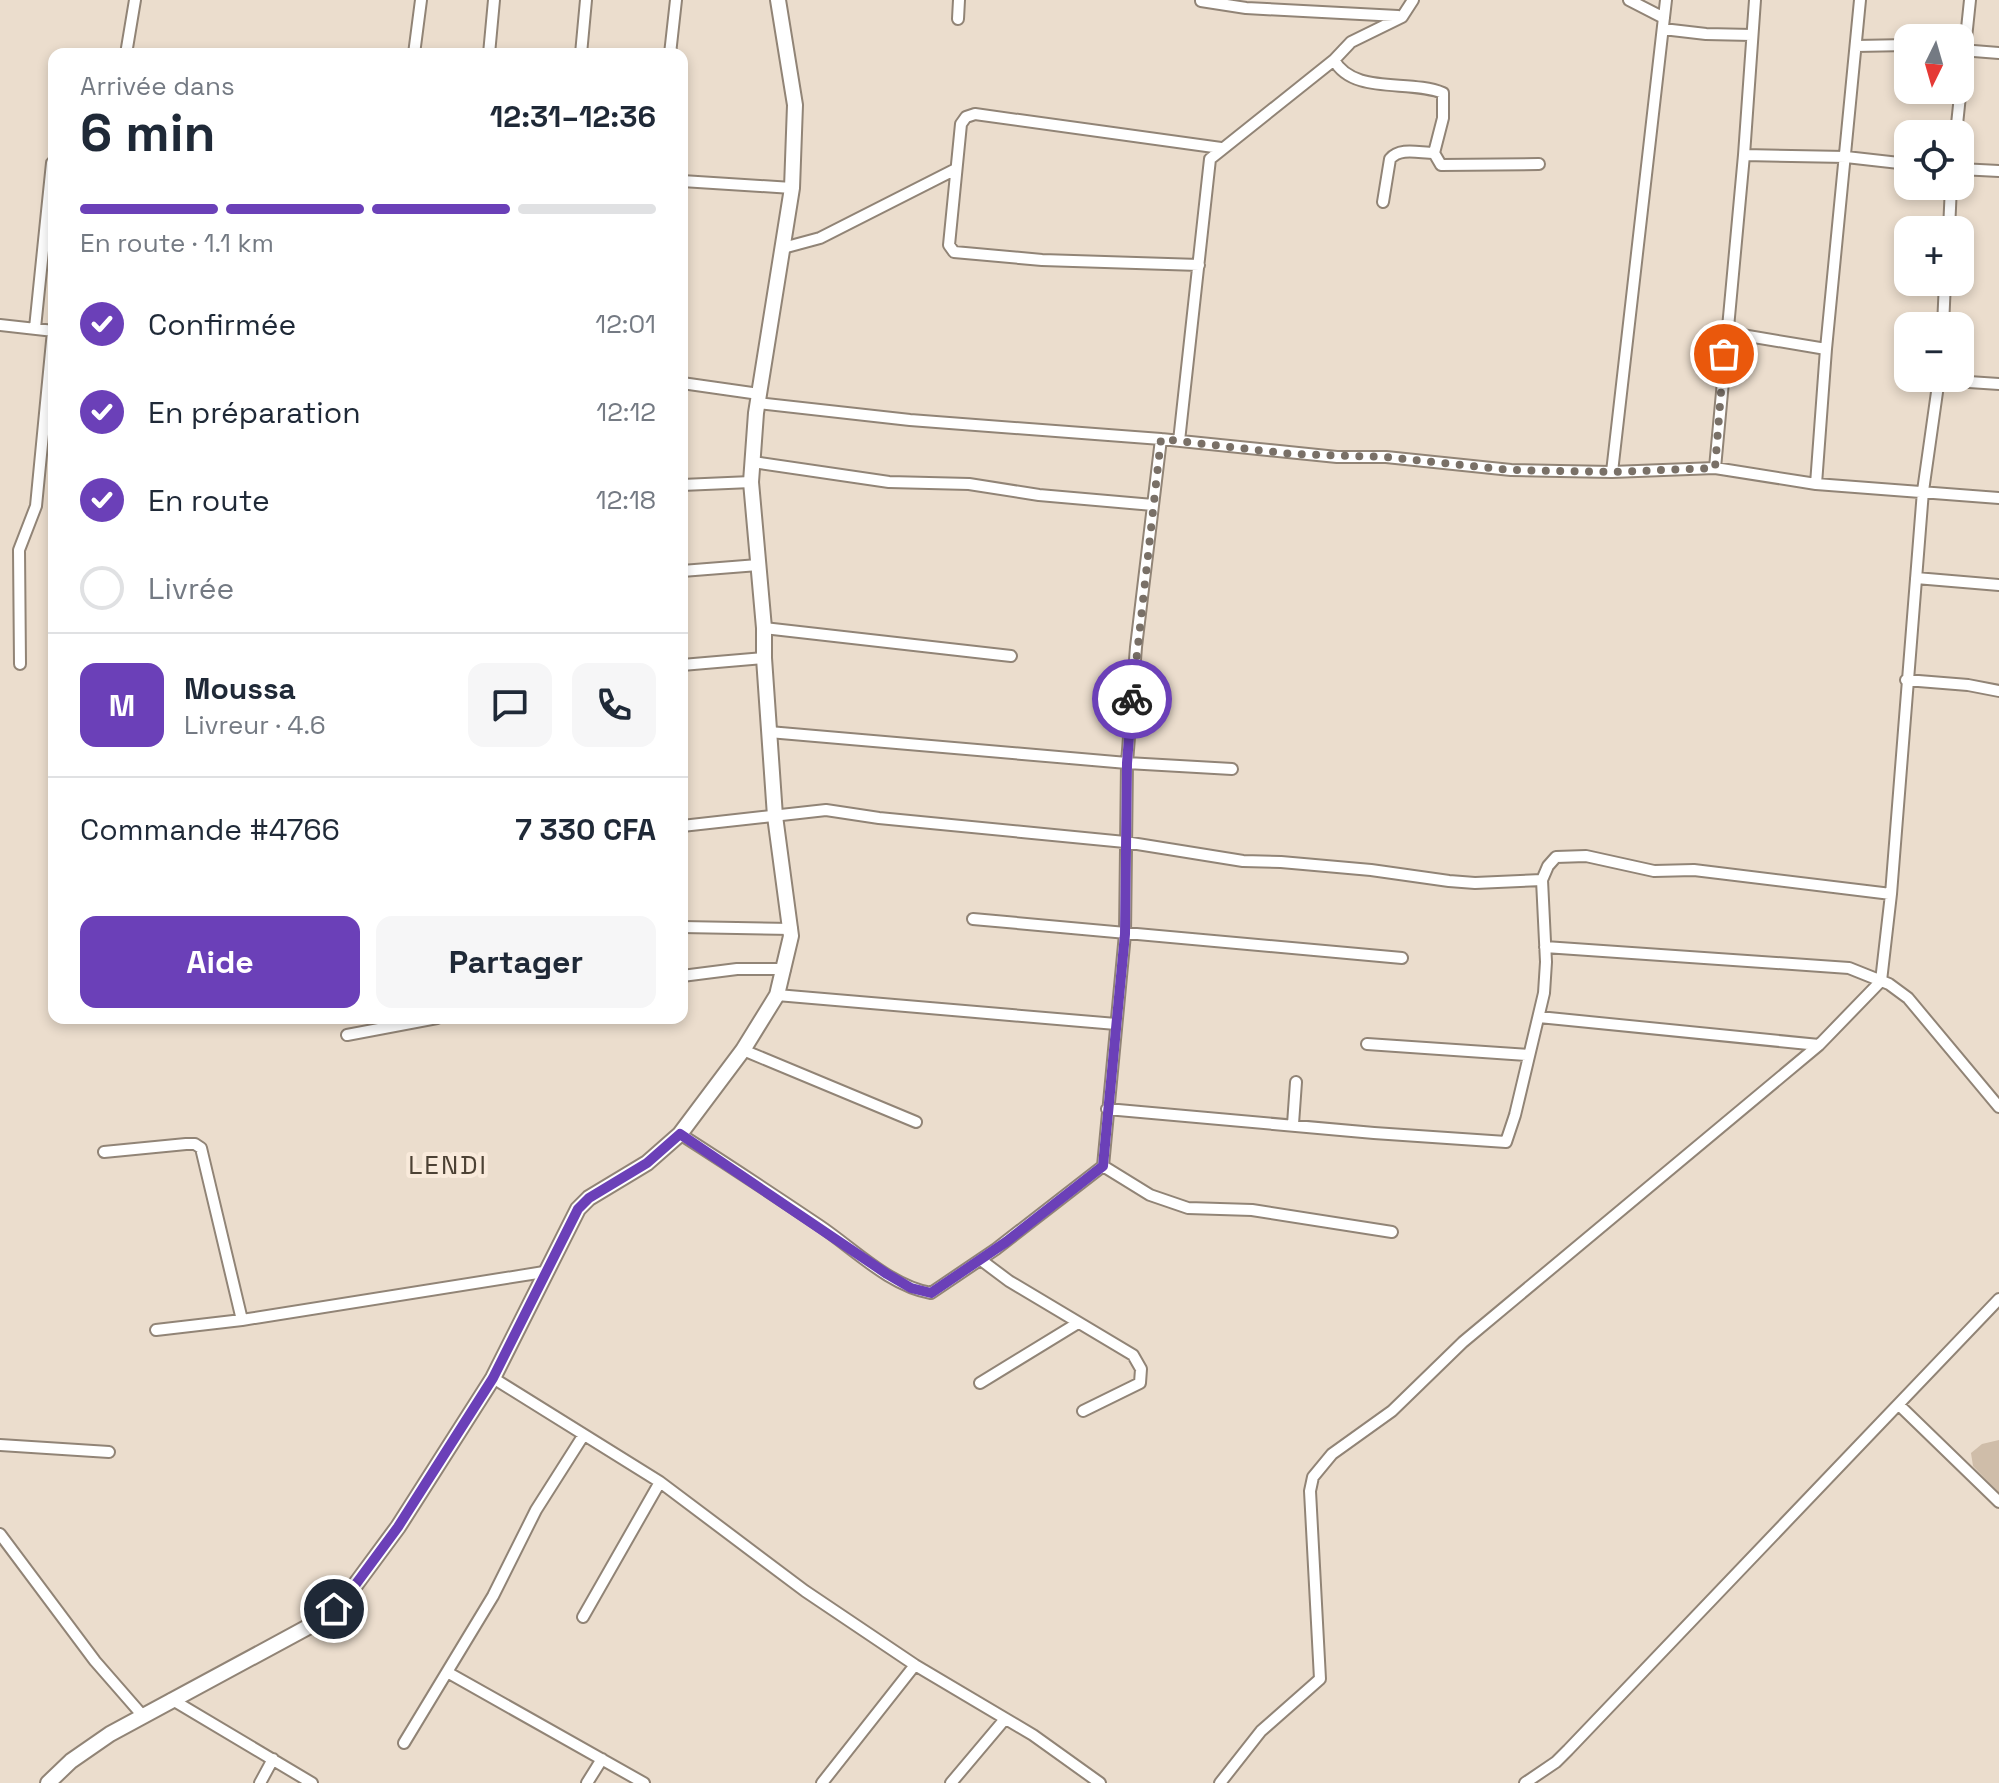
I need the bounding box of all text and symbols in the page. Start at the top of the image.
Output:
north arrow [1894,24,1974,104]
map controls [1894,24,1974,392]
text: Arrivée dans [80,69,235,103]
text: 12:31–12:36 [490,97,656,136]
text: 6 min [80,100,216,166]
button: locate [1894,120,1974,200]
button: + [1894,216,1974,296]
text: En route · 1.1 km [80,226,274,260]
icon: check [80,302,124,346]
text: Confirmée [148,305,296,344]
text: 12:01 [595,307,656,341]
button: − [1894,312,1974,392]
pin [1690,320,1758,388]
icon: bag [1702,332,1746,376]
icon: check [80,390,124,434]
text: En préparation [148,393,361,432]
text: 12:12 [596,395,656,429]
icon: check [80,478,124,522]
text: En route [148,481,270,520]
text: 12:18 [596,483,656,517]
text: Livrée [148,569,234,608]
courier [1092,659,1172,739]
button: chat [468,663,552,747]
button: phone [572,663,656,747]
text: Moussa [184,669,296,708]
icon: bike [1110,677,1154,721]
text: M [109,686,135,725]
text: Livreur · 4.6 [184,708,326,742]
text: Commande #4766 [80,810,340,849]
text: 7 330 CFA [515,810,656,849]
button: Aide [80,916,360,1008]
button: Partager [376,916,656,1008]
district label: LENDI [408,1148,488,1182]
pin [300,1575,368,1643]
icon: home [312,1587,356,1631]

